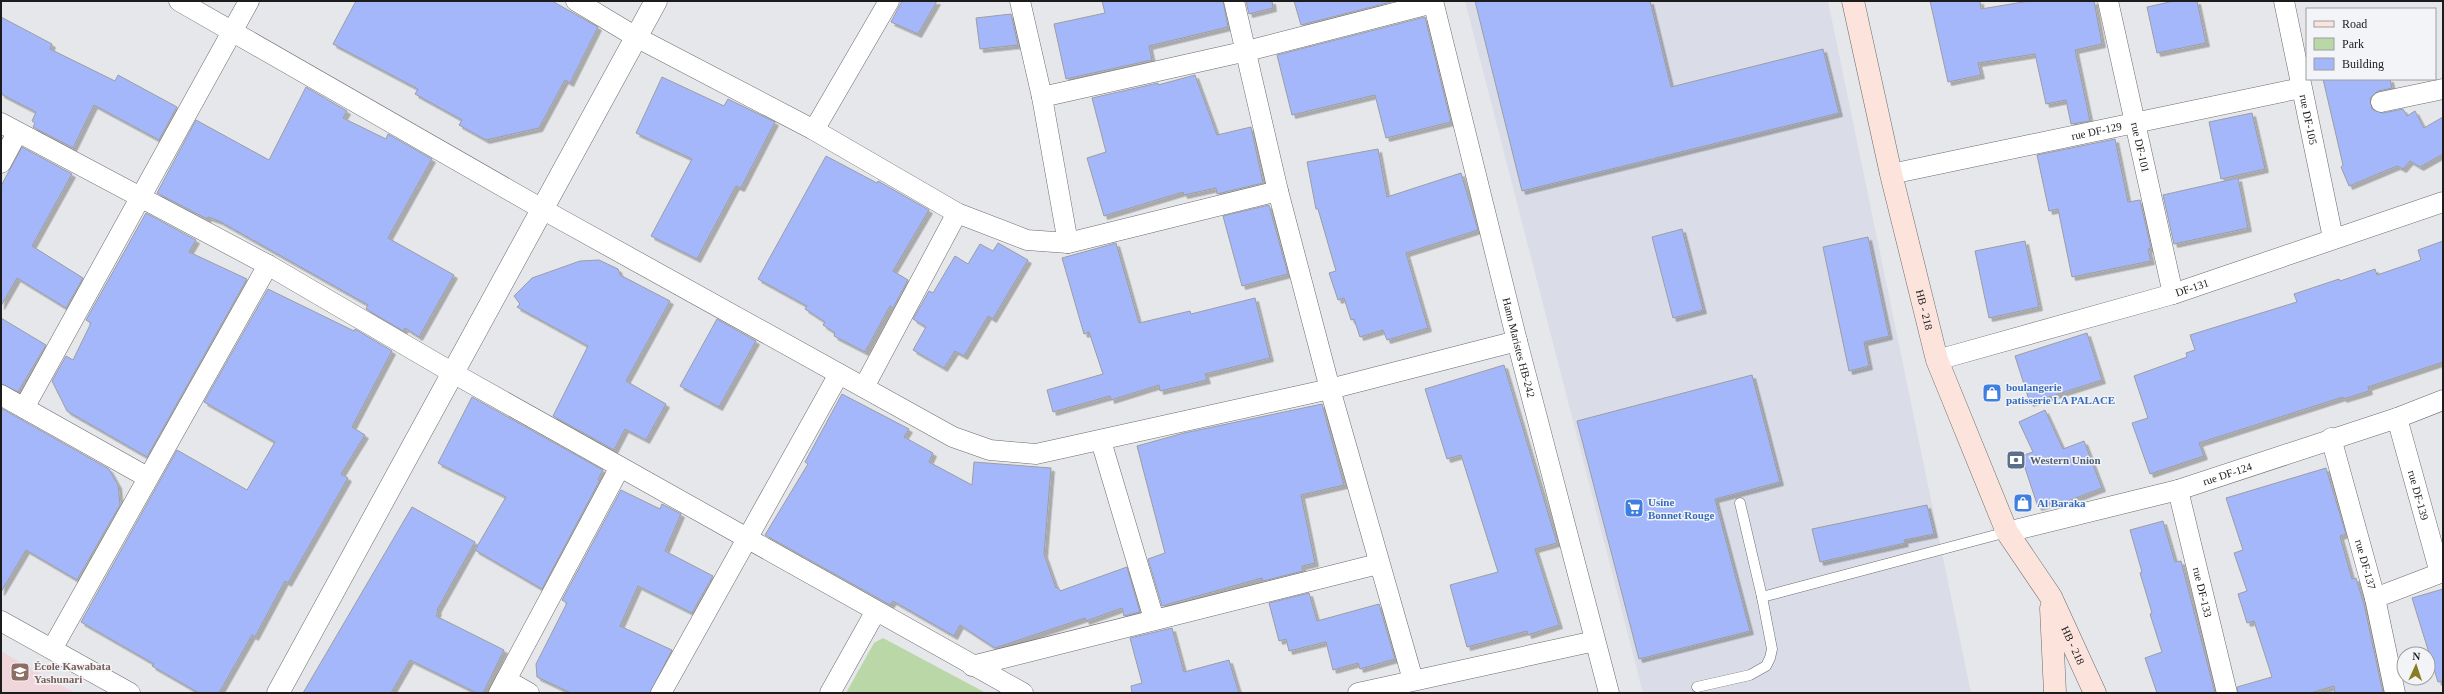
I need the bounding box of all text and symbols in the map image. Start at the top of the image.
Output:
legend [2306,8,2436,80]
text: Road [2342,17,2367,31]
text: Park [2342,37,2364,51]
text: Building [2342,57,2384,71]
street label: rue DF-105 [2297,93,2320,146]
street label: rue DF-129 [2070,120,2123,142]
street label: rue DF-101 [2129,121,2152,174]
street label: DF-131 [2174,276,2210,299]
street label: HB - 218 [1914,288,1935,332]
street label: Hann Maristes HB-242 [1500,296,1538,399]
place label: boulangerie patisserie LA PALACE [2006,381,2115,406]
shop icon: boulangerie patisserie LA PALACE [1981,382,2003,404]
bank icon: Western Union [2005,449,2027,471]
place label: Western Union [2030,454,2101,466]
street label: rue DF-124 [2201,460,2254,487]
street label: rue DF-139 [2406,469,2431,522]
shop icon: Al Baraka [2012,492,2034,514]
place label: Usine Bonnet Rouge [1648,496,1714,521]
supermarket icon: Usine Bonnet Rouge [1623,497,1645,519]
place label: Al Baraka [2037,497,2086,509]
street label: rue DF-137 [2353,538,2378,591]
street label: rue DF-133 [2191,566,2215,619]
street label: HB - 218 [2059,624,2087,667]
north arrow [2396,646,2436,686]
text: N [2412,650,2421,662]
place label: École Kawabata Yashunari [34,660,111,685]
school or university icon: École Kawabata Yashunari [9,661,31,683]

